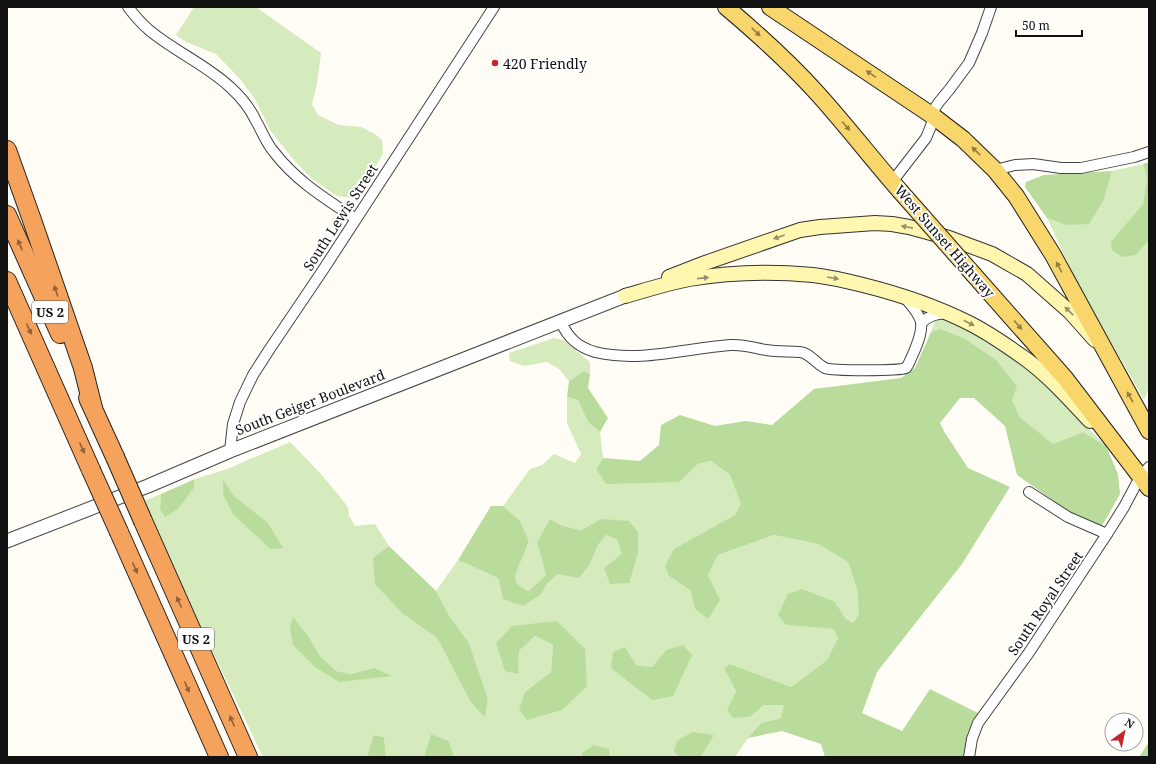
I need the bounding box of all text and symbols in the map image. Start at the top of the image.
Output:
scale bar [1016,12,1082,38]
text: 50 m [1022,17,1050,34]
one-way arrow [751,28,761,37]
place label: 420 Friendly [503,54,587,73]
marker: 420 Friendly [490,58,500,68]
one-way arrow [865,70,876,78]
one-way arrow [841,121,850,131]
one-way arrow [971,146,981,155]
street label: South Lewis Street [298,160,382,274]
street label: West Sunset Highway [891,181,999,302]
one-way arrow [901,224,913,230]
one-way arrow [772,235,784,241]
one-way arrow [17,239,23,250]
one-way arrow [1056,261,1062,273]
one-way arrow [697,275,710,281]
one-way arrow [827,275,839,281]
one-way arrow [53,285,59,297]
road number: US 2 [32,301,68,323]
one-way arrow [1064,306,1074,316]
one-way arrow [963,320,975,327]
one-way arrow [1014,320,1023,330]
one-way arrow [26,324,32,336]
street label: South Geiger Boulevard [233,365,388,439]
one-way arrow [1126,391,1133,403]
one-way arrow [78,442,85,454]
street label: South Royal Street [1003,547,1087,659]
one-way arrow [132,562,138,573]
one-way arrow [176,596,182,608]
road number: US 2 [178,628,214,650]
one-way arrow [185,681,191,693]
north arrow [1104,712,1144,752]
text: N [1122,715,1138,732]
one-way arrow [229,716,235,727]

